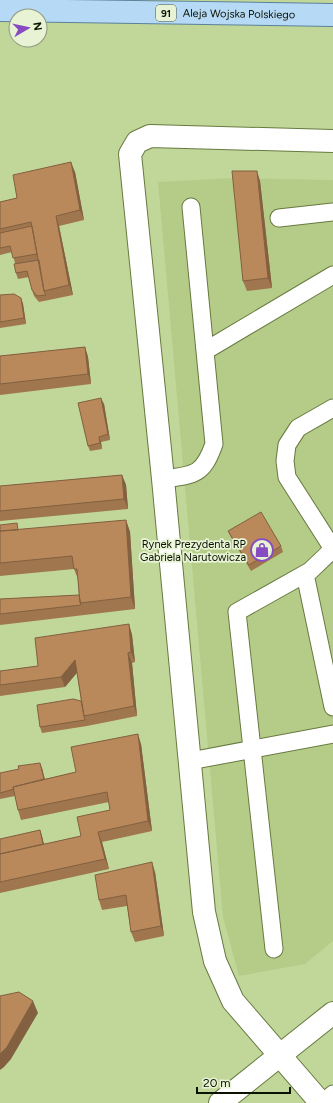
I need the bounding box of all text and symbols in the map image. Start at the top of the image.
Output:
road number: 91 [156,5,176,21]
street label: Aleja Wojska Polskiego [183,6,295,21]
north arrow [8,8,48,48]
text: N [30,21,44,32]
shop icon: Rynek Prezydenta RP Gabriela Narutowicza [249,537,275,563]
place label: Rynek Prezydenta RP Gabriela Narutowicza [140,538,247,564]
scale bar [197,1069,290,1095]
text: 20 m [203,1076,231,1090]

